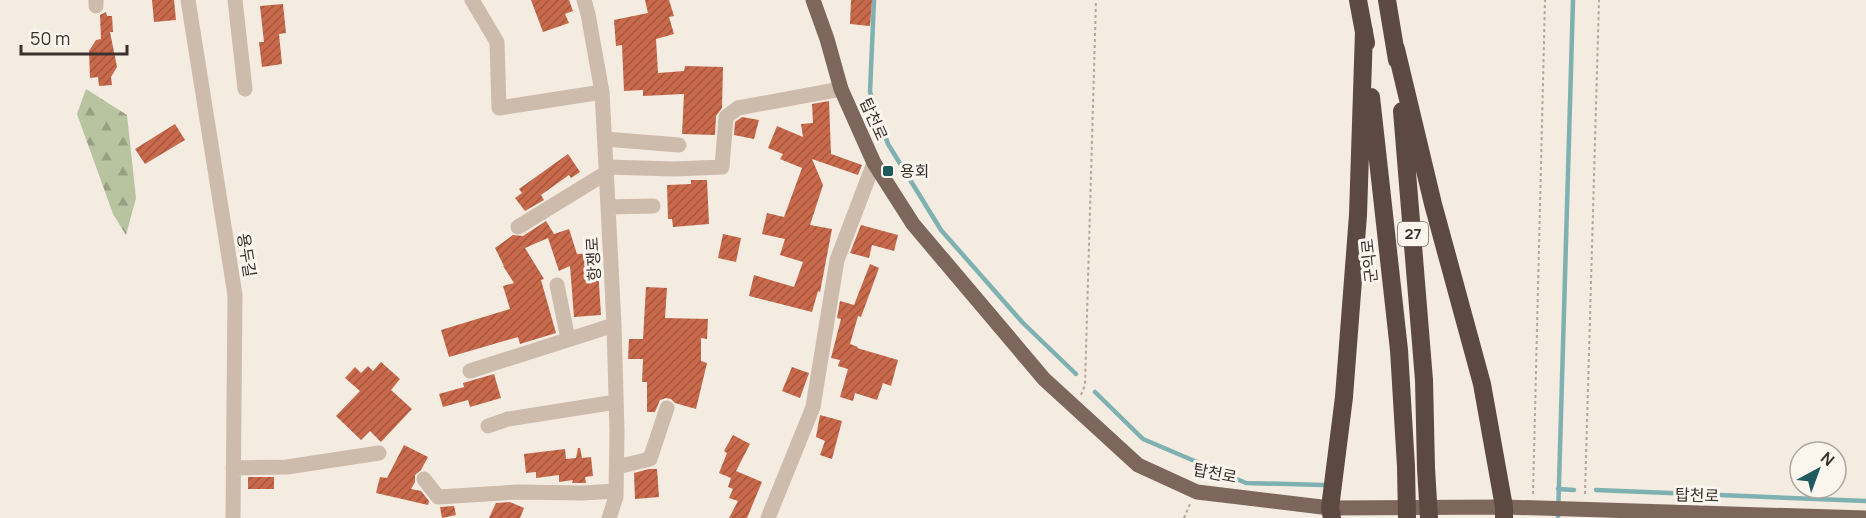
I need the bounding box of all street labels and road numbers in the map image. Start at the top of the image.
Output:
street label: 탑천로 [855,94,893,144]
road number: 27 [1398,222,1428,246]
street label: 용두길 [233,231,261,279]
street label: 항쟁로 [581,236,605,282]
street label: 군익로 [1356,238,1382,284]
street label: 탑천로 [1191,458,1239,488]
street label: 탑천로 [1675,483,1720,507]

